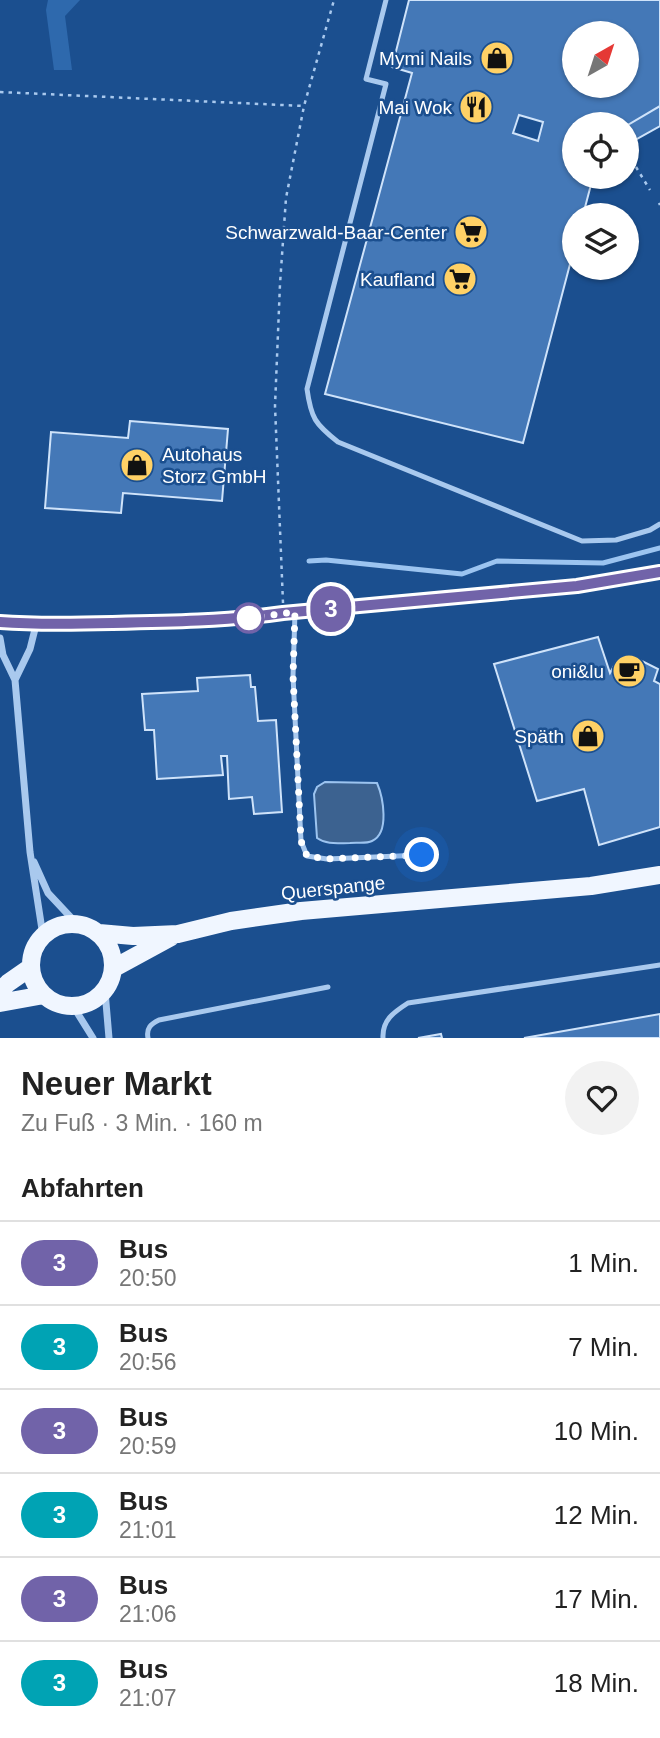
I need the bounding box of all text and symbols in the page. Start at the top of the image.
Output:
north arrow [562,21,639,98]
map controls [562,21,639,280]
shop icon: Mymi Nails [478,39,516,77]
place label: Mymi Nails [379,48,472,69]
restaurant icon: Mai Wok [457,88,495,126]
place label: Mai Wok [378,97,452,118]
button: locate [562,112,639,189]
button: layers [562,203,639,280]
supermarket icon: Schwarzwald-Baar-Center [452,213,490,251]
place label: Schwarzwald-Baar-Center [225,222,448,243]
supermarket icon: Kaufland [441,260,479,298]
place label: Kaufland [360,269,435,290]
place label: Autohaus Storz GmbH [162,444,267,487]
shop icon: Autohaus Storz GmbH [118,446,156,484]
line badge: 3 [308,586,354,632]
text: 3 [324,595,338,622]
unlabelled marker [234,603,264,633]
cafe icon: oni&lu [610,652,648,690]
place label: oni&lu [551,661,604,682]
shop icon: Späth [569,717,607,755]
place label: Späth [514,726,564,747]
your location [404,837,439,872]
street label: Querspange [280,872,386,904]
button: heart [565,1061,639,1135]
text: Neuer Markt [21,1065,212,1102]
text: Zu Fuß · 3 Min. · 160 m [21,1110,263,1136]
text: Abfahrten [21,1173,144,1203]
text: Bus [119,1234,168,1264]
text: 1 Min. [568,1248,639,1278]
text: 3 [53,1249,66,1276]
text: 20:50 [119,1265,177,1291]
text: Bus [119,1318,168,1348]
text: 7 Min. [568,1332,639,1362]
text: 3 [53,1333,66,1360]
text: 20:56 [119,1349,177,1375]
text: Bus [119,1402,168,1432]
text: 10 Min. [554,1416,639,1446]
text: 3 [53,1417,66,1444]
text: 20:59 [119,1433,177,1459]
text: Bus [119,1486,168,1516]
text: 12 Min. [554,1500,639,1530]
text: 3 [53,1501,66,1528]
text: 21:01 [119,1517,177,1543]
text: Bus [119,1570,168,1600]
text: 17 Min. [554,1584,639,1614]
text: 3 [53,1585,66,1612]
text: 21:06 [119,1601,177,1627]
text: Bus [119,1654,168,1684]
text: 18 Min. [554,1668,639,1698]
text: 3 [53,1669,66,1696]
text: 21:07 [119,1685,177,1711]

